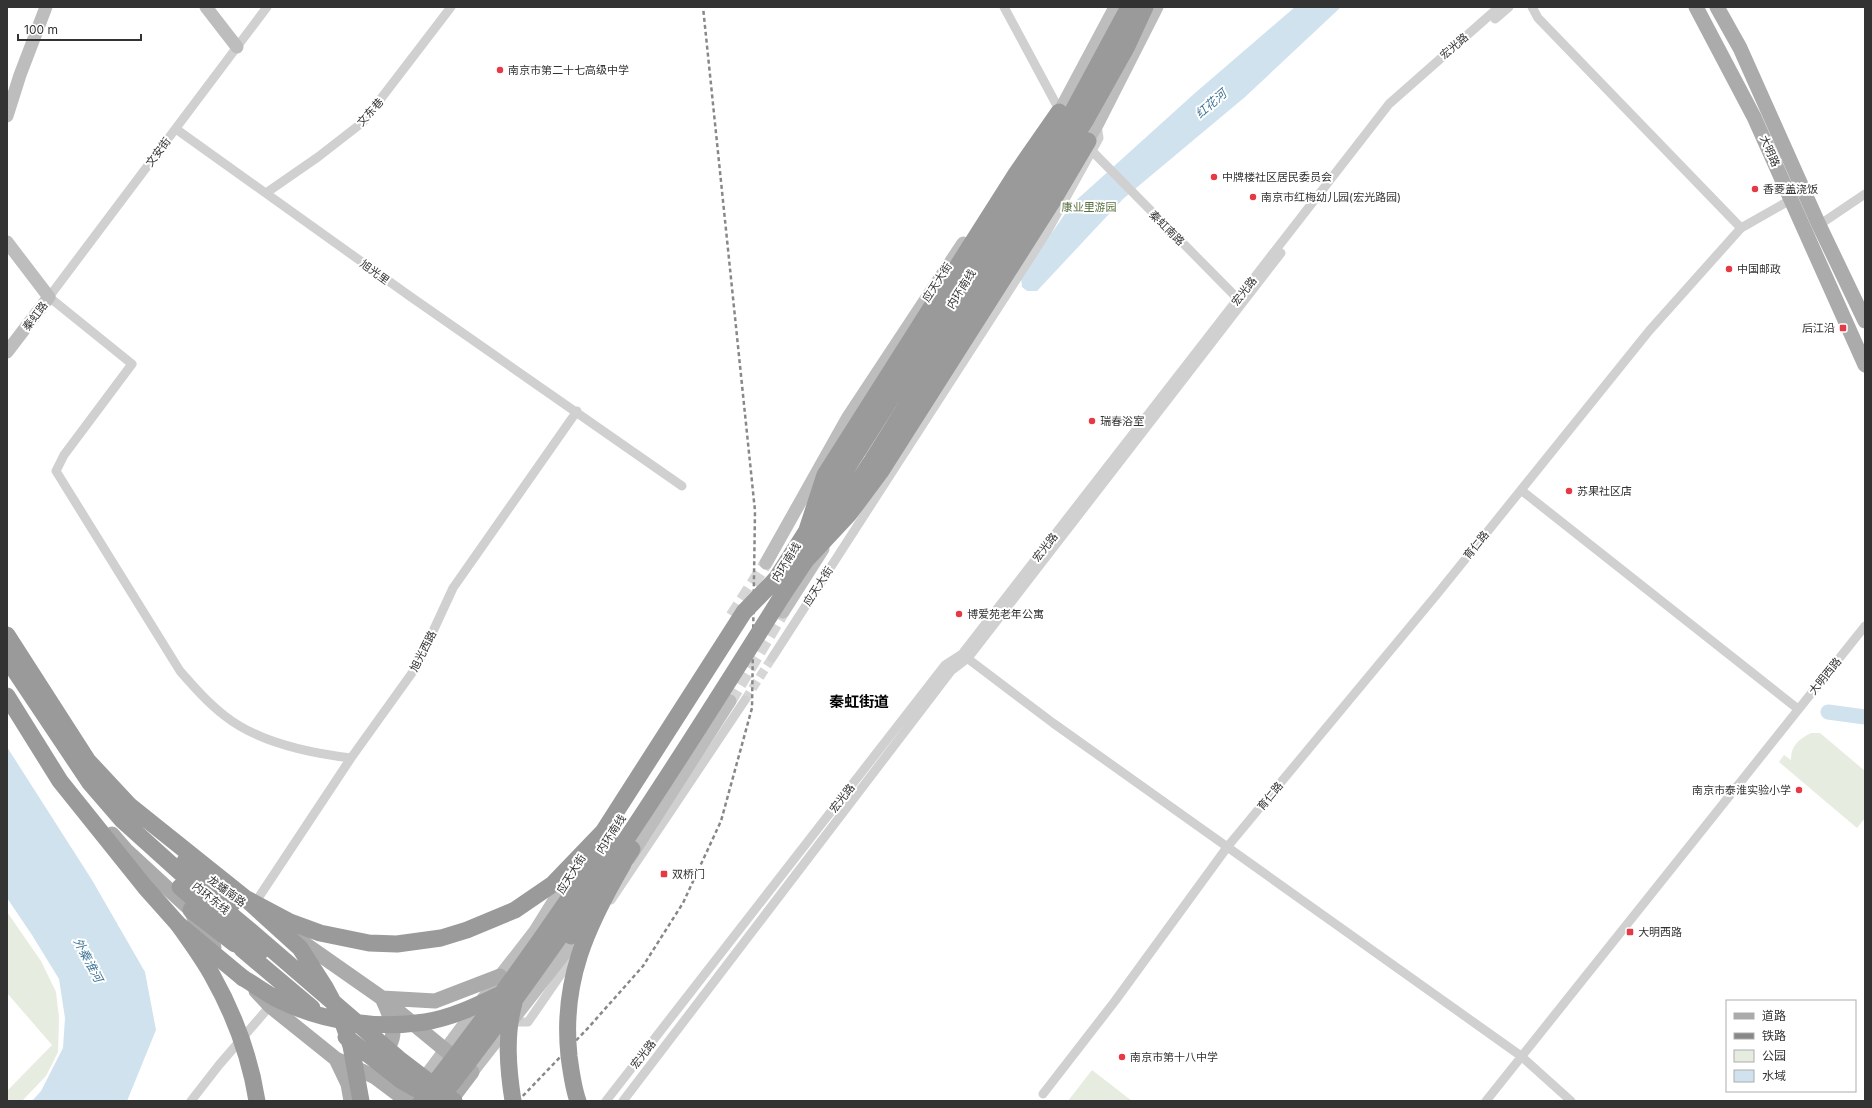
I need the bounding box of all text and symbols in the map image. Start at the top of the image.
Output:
scale bar [18,16,141,42]
text: 100 m [24,22,58,37]
street label: 宏光路 [1437,30,1471,62]
place label: 南京市第二十七高级中学 [508,63,629,77]
marker: 南京市第二十七高级中学 [495,65,505,75]
water label: 红花河 [1192,85,1231,121]
street label: 文东巷 [354,95,386,129]
street label: 大明路 [1757,133,1783,169]
street label: 文安街 [142,135,174,169]
place label: 中牌楼社区居民委员会 [1222,170,1332,184]
marker: 中牌楼社区居民委员会 [1209,172,1219,182]
place label: 香菱盖浇饭 [1763,182,1818,196]
marker: 香菱盖浇饭 [1750,184,1760,194]
place label: 南京市红梅幼儿园(宏光路园) [1261,190,1401,204]
marker: 南京市红梅幼儿园(宏光路园) [1248,192,1258,202]
park label: 康业里游园 [1062,200,1117,214]
street label: 秦虹南路 [1146,207,1188,249]
street label: 旭光里 [358,257,392,287]
street label: 应天大街 [919,260,955,304]
place label: 中国邮政 [1737,262,1781,276]
marker: 中国邮政 [1724,264,1734,274]
street label: 内环南线 [943,267,979,311]
street label: 宏光路 [1228,274,1260,308]
street label: 秦虹路 [19,299,51,333]
place label: 后江沿 [1802,321,1835,335]
marker: 后江沿 [1838,323,1848,333]
place label: 瑞春浴室 [1100,414,1144,428]
marker: 瑞春浴室 [1087,416,1097,426]
place label: 苏果社区店 [1577,484,1632,498]
marker: 苏果社区店 [1564,486,1574,496]
street label: 育仁路 [1460,528,1492,562]
street label: 宏光路 [1029,530,1061,564]
street label: 内环南线 [768,540,804,584]
street label: 应天大街 [800,564,836,608]
place label: 博爱苑老年公寓 [967,607,1044,621]
marker: 博爱苑老年公寓 [954,609,964,619]
street label: 旭光西路 [407,628,439,674]
street label: 大明西路 [1806,654,1844,698]
district label: 秦虹街道 [829,692,889,711]
street label: 育仁路 [1254,779,1286,813]
street label: 宏光路 [826,781,858,815]
place label: 南京市泰淮实验小学 [1692,783,1791,797]
marker: 南京市泰淮实验小学 [1794,785,1804,795]
street label: 内环南线 [593,812,629,856]
street label: 应天大街 [553,852,589,896]
place label: 双桥门 [672,867,705,881]
marker: 双桥门 [659,869,669,879]
street label: 龙蟠南路 [205,872,249,910]
street label: 内环东线 [189,879,233,917]
place label: 大明西路 [1638,925,1682,939]
marker: 大明西路 [1625,927,1635,937]
water label: 外秦淮河 [71,935,107,986]
legend [1726,1000,1856,1092]
text: 道路 [1762,1008,1786,1023]
text: 铁路 [1762,1028,1786,1043]
street label: 宏光路 [627,1037,659,1071]
text: 公园 [1762,1048,1786,1063]
place label: 南京市第十八中学 [1130,1050,1218,1064]
marker: 南京市第十八中学 [1117,1052,1127,1062]
text: 水域 [1762,1068,1786,1083]

